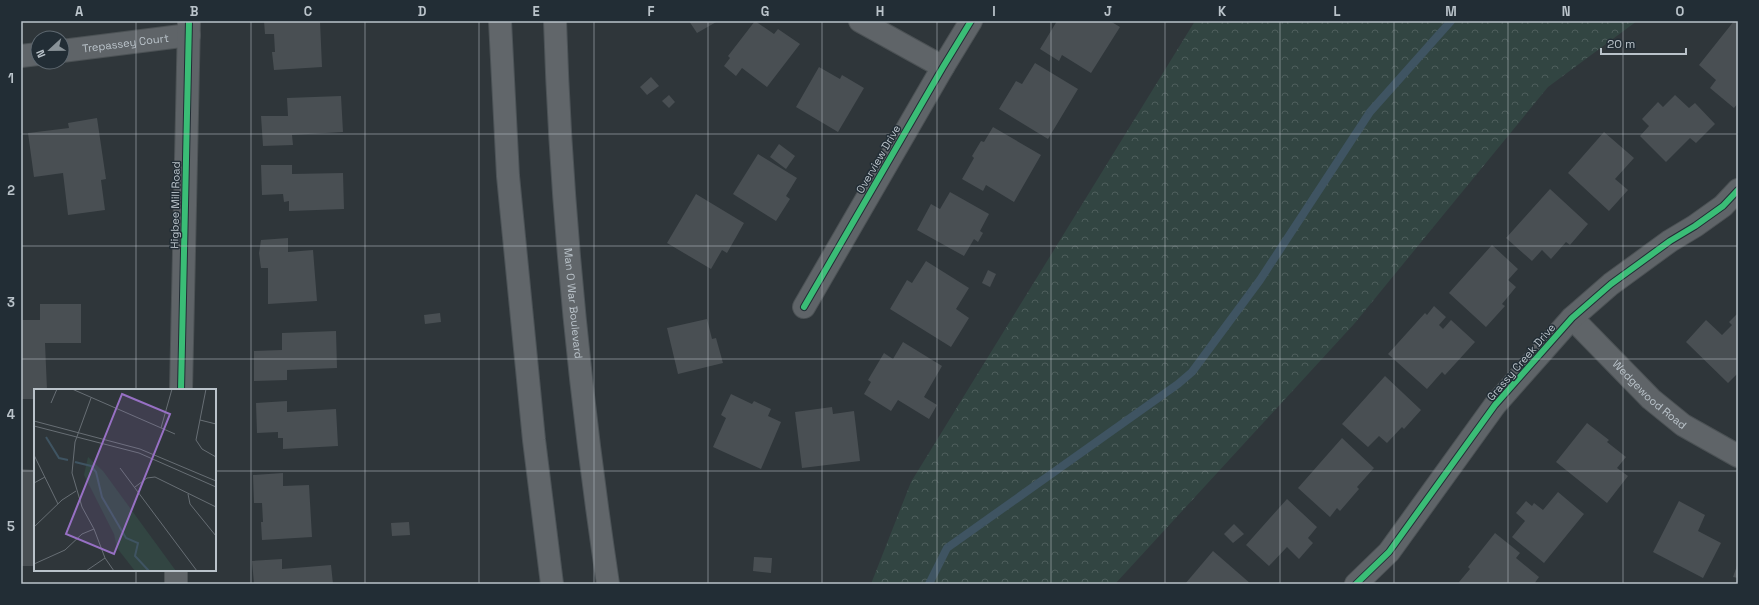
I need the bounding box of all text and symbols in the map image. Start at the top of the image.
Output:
text: A [75,3,84,20]
text: B [190,3,199,20]
text: C [304,3,312,20]
text: D [418,3,427,20]
text: E [532,3,540,20]
text: F [648,3,655,20]
text: G [761,3,769,20]
text: H [876,3,884,20]
text: I [992,3,996,20]
text: J [1104,3,1112,20]
text: K [1218,3,1227,20]
text: L [1333,3,1341,20]
text: M [1445,3,1457,20]
text: N [1562,3,1570,20]
text: O [1676,3,1685,20]
north arrow [30,30,70,70]
scale bar [1601,30,1686,56]
street label: Trepassey Court [81,31,170,55]
text: 20 m [1607,36,1635,52]
text: N [33,48,49,60]
text: 1 [8,70,14,87]
street label: Overview Drive [853,122,903,196]
street label: Higbee Mill Road [167,161,183,249]
text: 2 [7,182,15,199]
street label: Man O War Boulevard [561,247,586,359]
text: 3 [7,294,15,311]
street label: Grassy Creek Drive [1484,321,1558,403]
street label: Wedgewood Road [1610,357,1689,432]
inset map [34,389,216,571]
text: 4 [7,406,15,423]
text: 5 [7,518,15,535]

